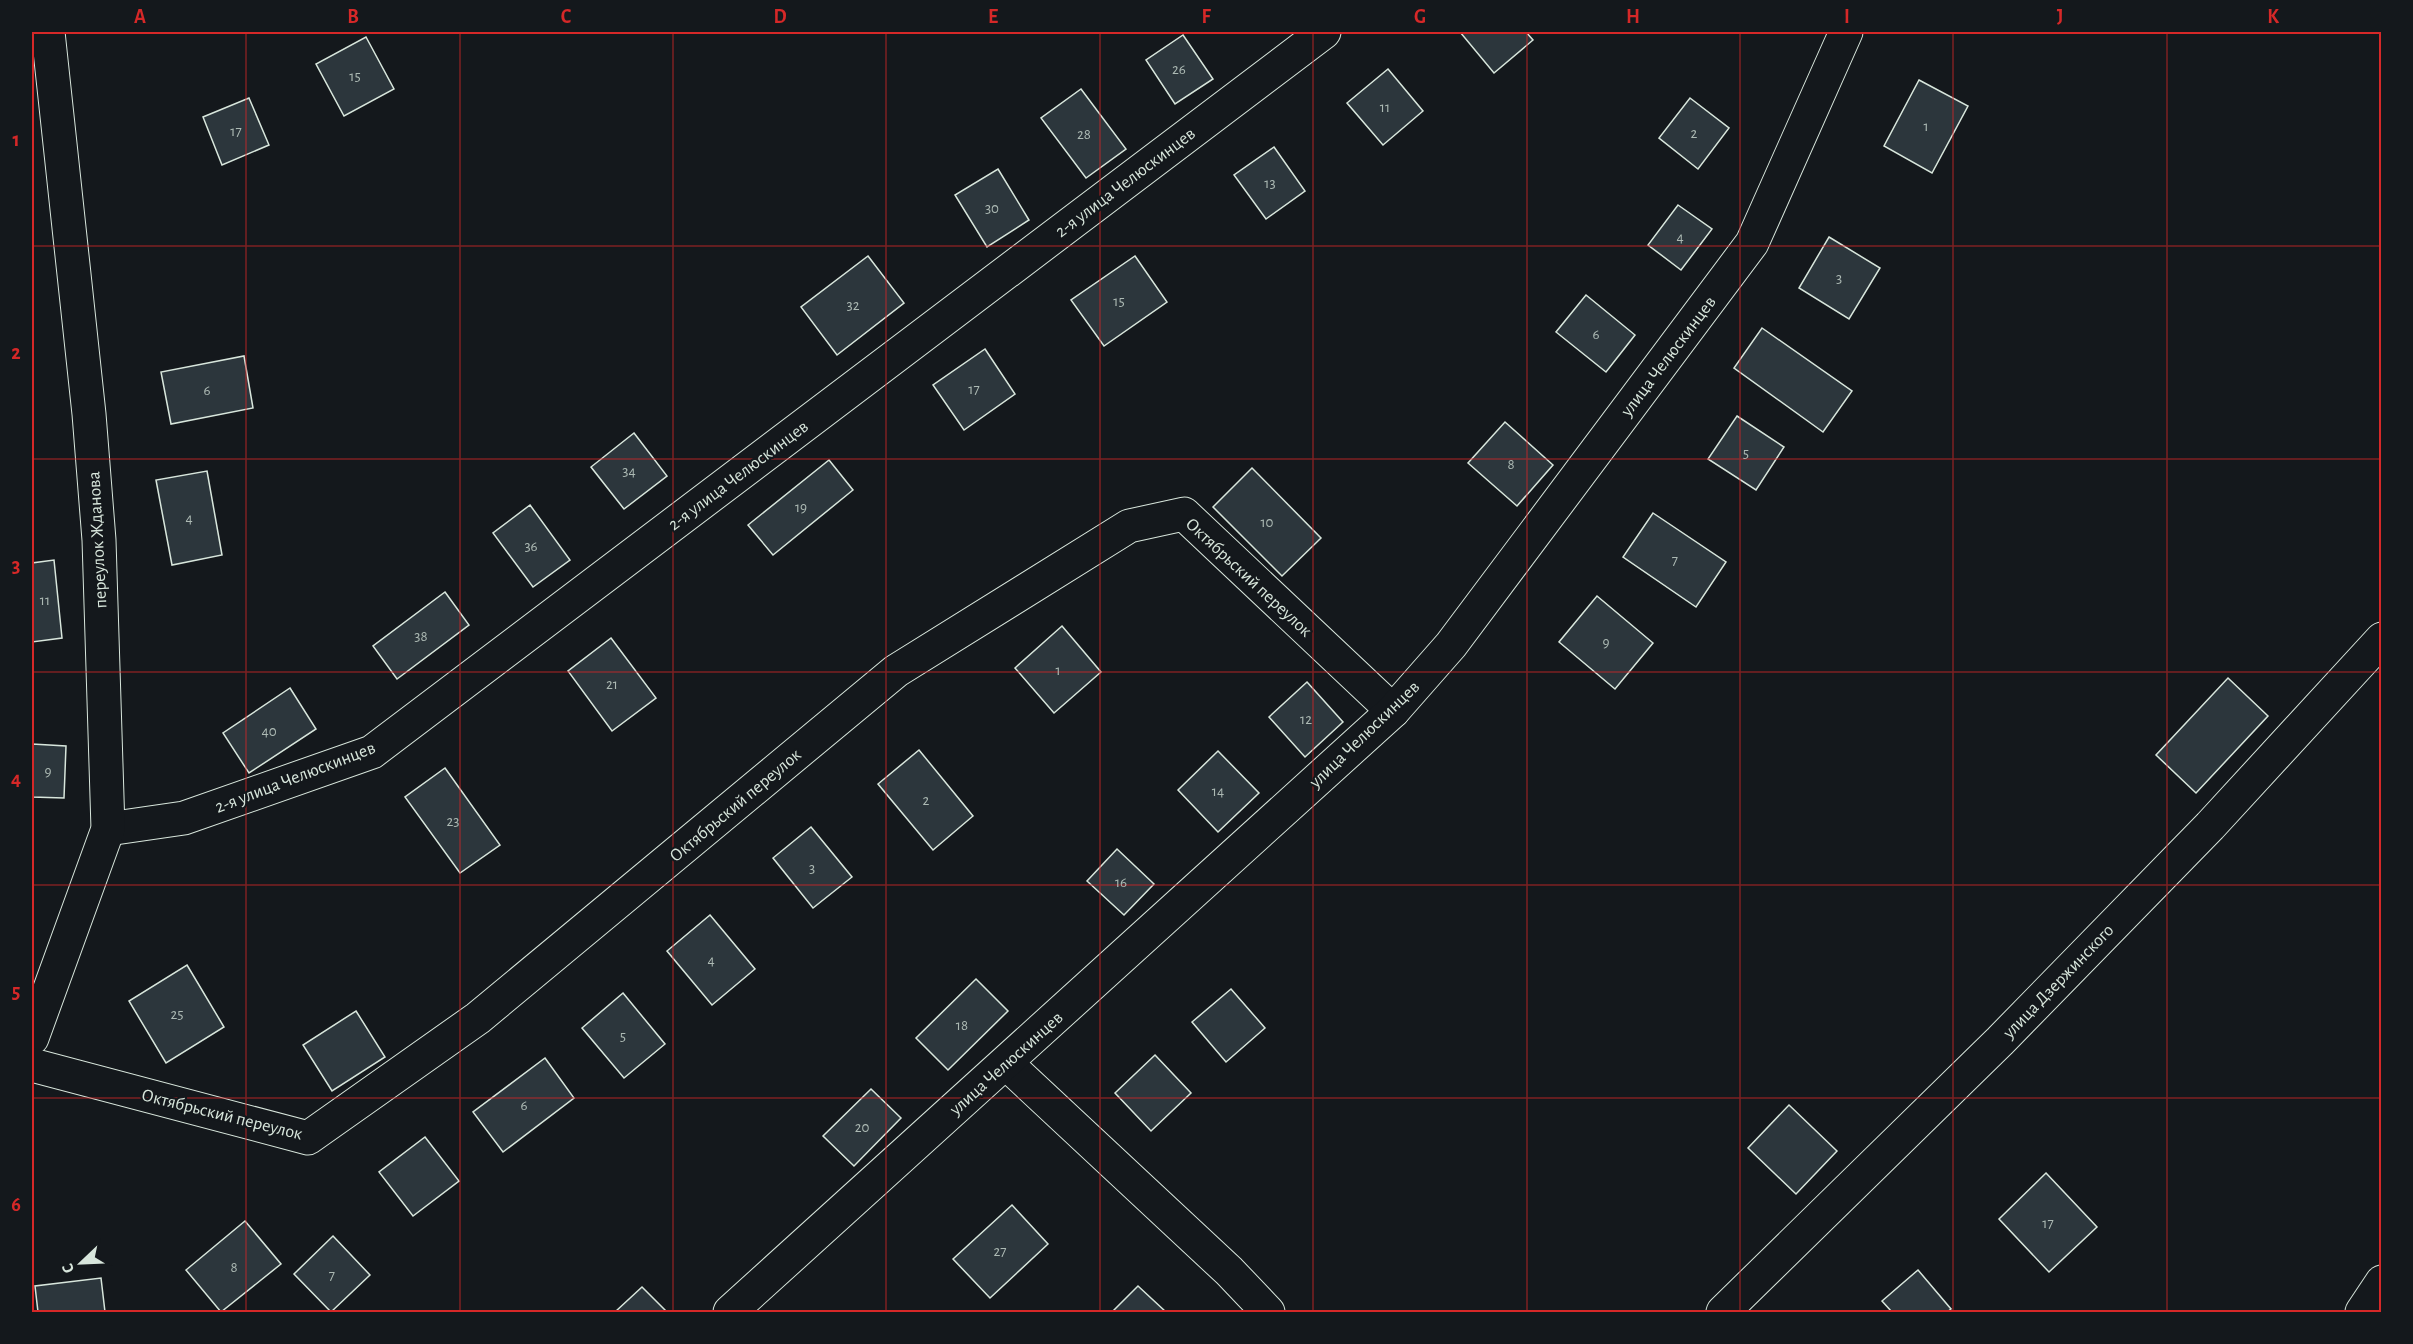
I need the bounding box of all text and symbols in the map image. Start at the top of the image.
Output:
text: A [134,7,146,27]
text: B [347,7,359,27]
text: C [561,7,572,27]
text: D [773,7,787,27]
text: E [988,7,998,27]
text: F [1201,7,1211,27]
text: G [1414,7,1426,27]
text: H [1626,7,1640,27]
text: I [1844,7,1850,27]
text: J [2057,7,2063,27]
text: K [2267,7,2279,27]
house number: 26 [1172,62,1186,77]
house number: 15 [349,69,361,84]
house number: 11 [1380,100,1390,115]
house number: 1 [1923,119,1929,134]
house number: 17 [230,124,242,139]
street label: 2-я улица Челюскинцев [1052,124,1199,241]
house number: 2 [1691,126,1698,141]
house number: 28 [1077,127,1091,142]
text: 1 [12,130,20,150]
house number: 13 [1264,176,1276,191]
house number: 30 [985,201,999,216]
house number: 4 [1676,230,1684,245]
house number: 3 [1836,271,1842,286]
street label: улица Челюскинцев [1617,293,1720,421]
house number: 15 [1113,294,1125,309]
house number: 32 [846,298,860,313]
house number: 6 [1592,327,1600,342]
text: 2 [11,343,21,363]
house number: 17 [968,382,980,397]
house number: 6 [203,383,211,398]
street label: 2-я улица Челюскинцев [665,417,812,534]
house number: 5 [1743,446,1749,461]
house number: 8 [1507,457,1515,472]
house number: 34 [622,464,636,479]
street label: переулок Жданова [85,471,111,609]
house number: 19 [795,500,807,515]
house number: 4 [185,511,193,526]
street label: Октябрьский переулок [1182,514,1316,641]
house number: 10 [1260,515,1274,530]
house number: 36 [524,539,538,554]
house number: 7 [1672,553,1678,568]
text: 3 [12,556,20,576]
house number: 11 [40,593,50,608]
house number: 38 [414,629,428,644]
house number: 9 [1602,635,1610,650]
house number: 1 [1055,663,1061,678]
house number: 21 [606,677,618,692]
street label: улица Челюскинцев [1306,678,1423,792]
house number: 12 [1300,712,1312,727]
house number: 40 [261,724,277,739]
street label: 2-я улица Челюскинцев [213,739,378,817]
street label: Октябрьский переулок [666,745,805,866]
house number: 9 [44,764,52,779]
text: 4 [11,769,21,789]
house number: 14 [1212,784,1224,799]
house number: 2 [923,793,930,808]
house number: 23 [446,814,460,829]
house number: 3 [809,861,815,876]
house number: 16 [1115,875,1127,890]
street label: улица Дзержинского [1999,921,2117,1043]
house number: 4 [707,953,715,968]
text: 5 [12,982,20,1002]
house number: 25 [170,1007,184,1022]
street label: улица Челюскинцев [946,1008,1067,1120]
house number: 18 [956,1018,968,1033]
house number: 5 [620,1029,626,1044]
street label: Октябрьский переулок [139,1085,305,1144]
house number: 6 [520,1098,528,1113]
house number: 20 [855,1120,869,1135]
text: 6 [11,1195,21,1215]
house number: 17 [2042,1216,2054,1231]
north arrow [51,1233,111,1293]
house number: 27 [993,1244,1007,1259]
house number: 8 [230,1260,238,1275]
text: С [59,1261,77,1276]
house number: 7 [329,1268,335,1283]

